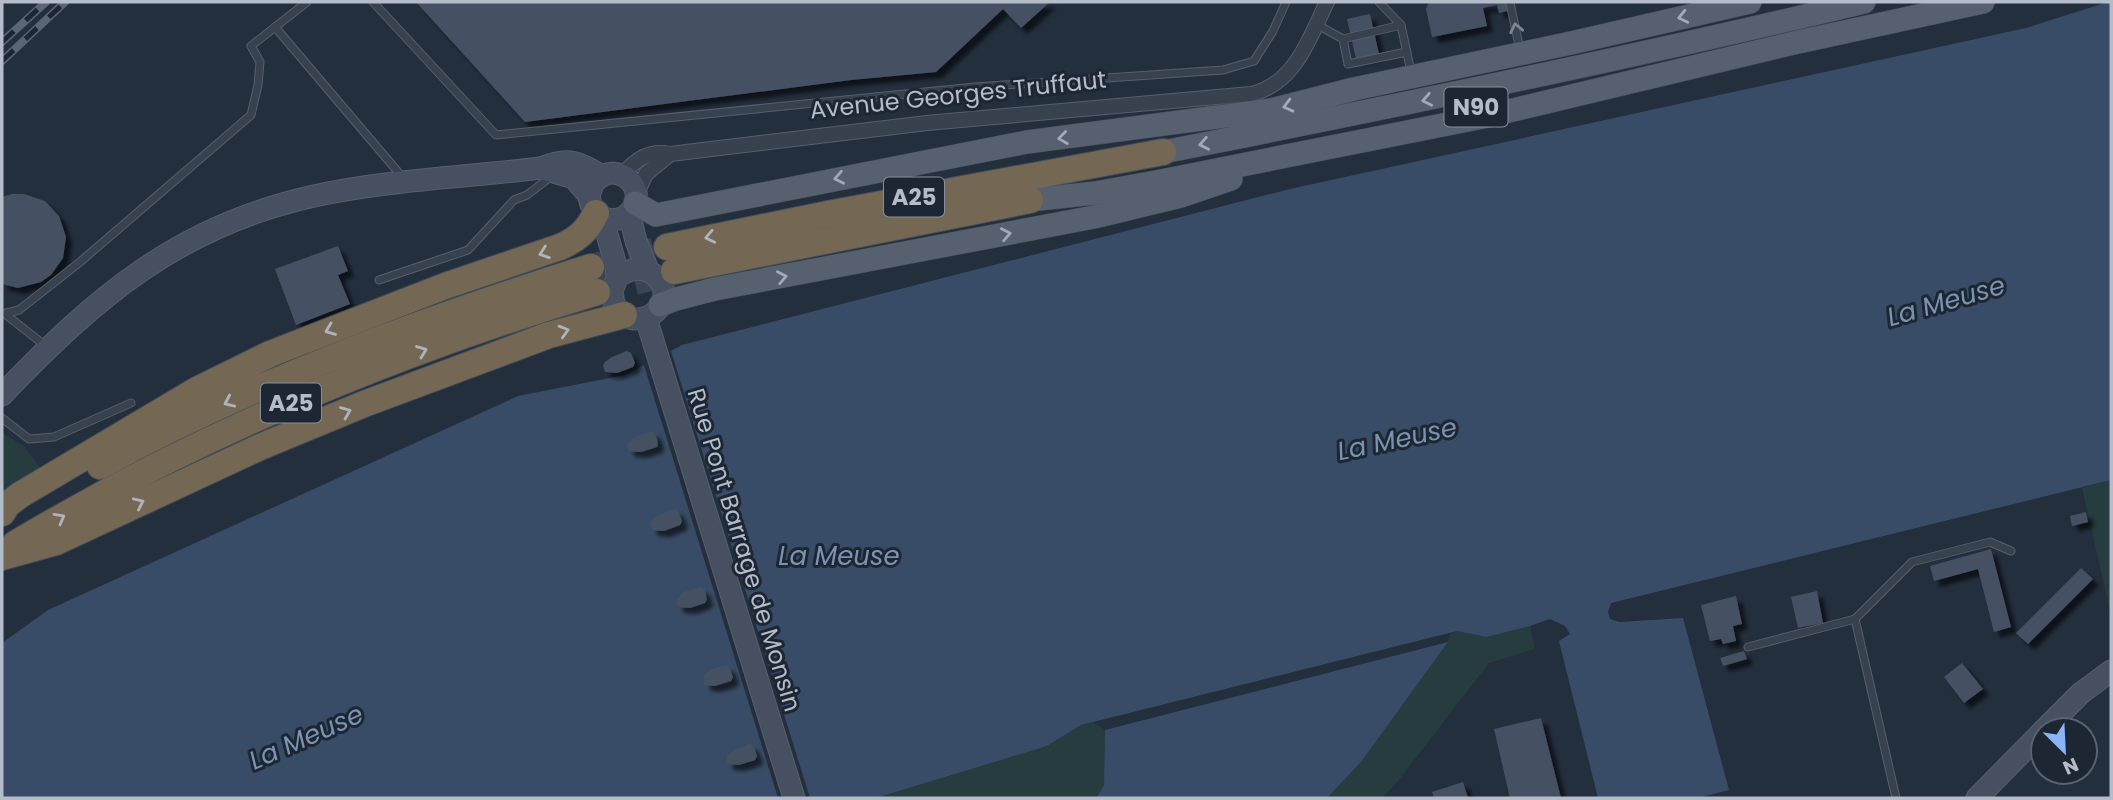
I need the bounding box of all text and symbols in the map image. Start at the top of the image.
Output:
one-way arrow [1677,9,1689,23]
one-way arrow [1509,22,1524,34]
street label: Avenue Georges Truffaut [808,63,1108,126]
road number: N90 [1444,88,1508,127]
one-way arrow [1421,92,1433,107]
one-way arrow [1282,98,1294,112]
one-way arrow [1057,130,1069,145]
one-way arrow [1198,136,1210,151]
one-way arrow [833,170,845,185]
road number: A25 [884,178,944,216]
one-way arrow [1000,227,1012,242]
one-way arrow [704,228,716,243]
one-way arrow [539,245,551,259]
water label: La Meuse [1883,267,2009,335]
one-way arrow [776,270,788,285]
one-way arrow [325,322,337,336]
one-way arrow [558,325,570,339]
one-way arrow [416,345,428,359]
road number: A25 [261,384,321,422]
street label: Rue Pont Barrage de Monsin [680,384,809,715]
one-way arrow [223,394,236,408]
one-way arrow [339,406,351,420]
water label: La Meuse [1334,409,1460,469]
one-way arrow [132,497,145,511]
one-way arrow [53,513,66,526]
water label: La Meuse [778,538,900,574]
water label: La Meuse [243,696,369,778]
north arrow [2029,716,2099,786]
text: N [2059,751,2083,781]

